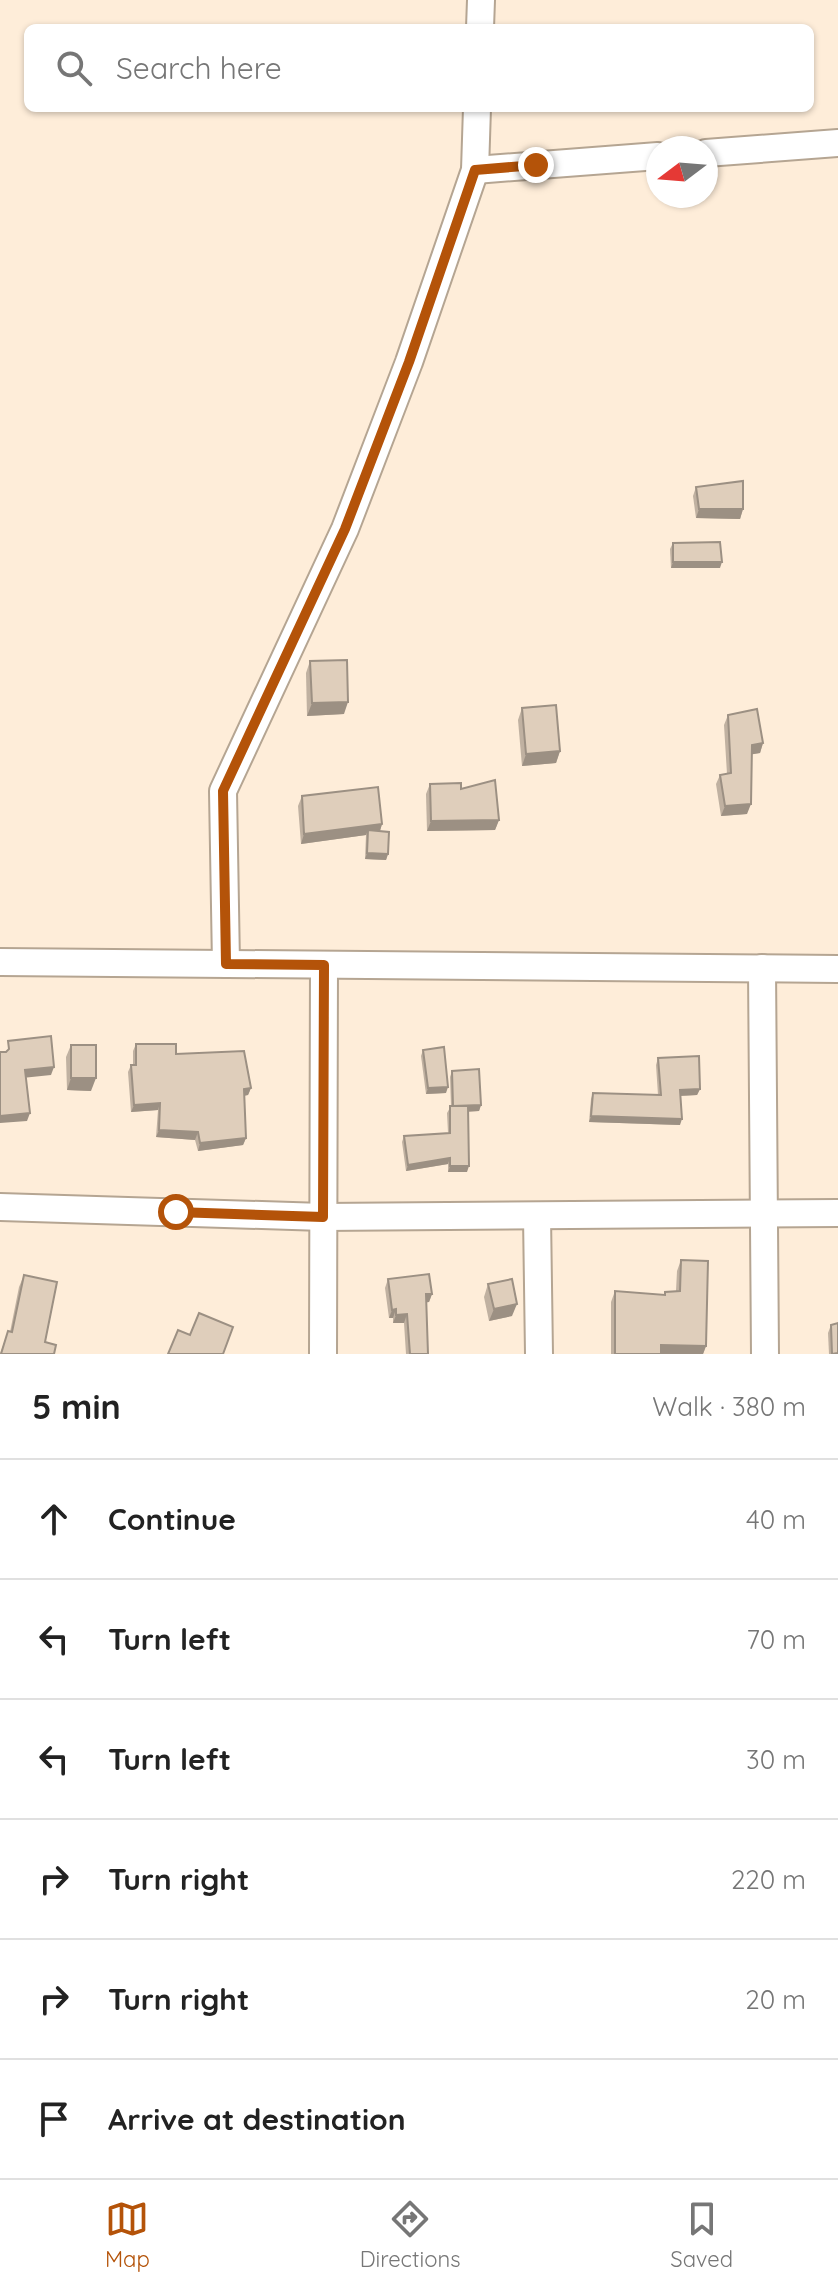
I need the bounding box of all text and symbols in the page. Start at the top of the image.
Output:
search box [24,24,814,112]
icon: search [52,46,96,90]
text: Search here [116,49,282,87]
north arrow [646,136,718,208]
route end [518,147,554,183]
route start [158,1194,194,1230]
text: 5 min [32,1385,121,1428]
text: Walk · 380 m [652,1390,806,1423]
icon: ahead [32,1497,76,1541]
text: Continue [108,1500,236,1538]
text: 40 m [746,1503,806,1536]
icon: left [32,1617,76,1661]
text: Turn left [108,1620,231,1658]
text: 70 m [746,1623,806,1656]
icon: left [32,1737,76,1781]
text: Turn left [108,1740,231,1778]
text: 30 m [746,1743,806,1776]
icon: right [32,1857,76,1901]
text: Turn right [108,1860,249,1898]
text: 220 m [731,1863,806,1896]
icon: right [32,1977,76,2021]
text: Turn right [108,1980,249,2018]
text: 20 m [745,1983,806,2016]
icon: arrive [32,2097,76,2141]
text: Arrive at destination [108,2100,406,2138]
tab: Map [105,2197,150,2273]
tab: Directions [360,2197,460,2273]
tab: Saved [670,2197,733,2273]

